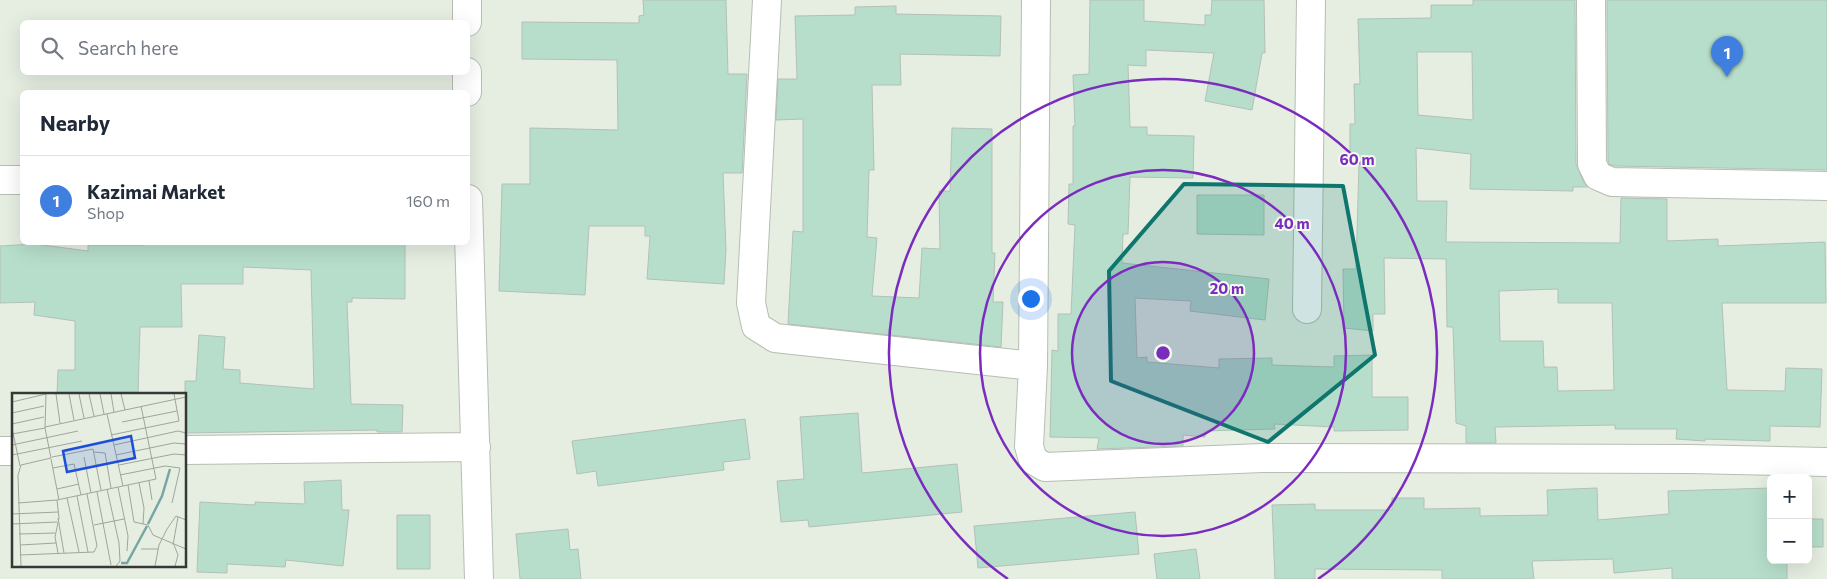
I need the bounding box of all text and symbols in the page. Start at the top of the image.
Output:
search box [20,20,470,75]
icon: search [38,34,66,62]
text: Search here [78,36,178,59]
pin: 1 [1711,36,1743,77]
text: Nearby [40,110,110,135]
text: 60 m [1339,150,1375,168]
text: Kazimai Market [87,180,225,203]
text: 1 [52,191,60,210]
text: 160 m [406,191,450,210]
text: Shop [87,203,125,222]
text: 40 m [1274,214,1310,232]
text: 20 m [1210,279,1244,297]
your location [1018,286,1044,312]
centre of rings [1154,344,1172,362]
inset map [12,393,186,566]
map controls [1767,474,1812,564]
button: + [1767,474,1812,519]
button: − [1767,519,1812,564]

